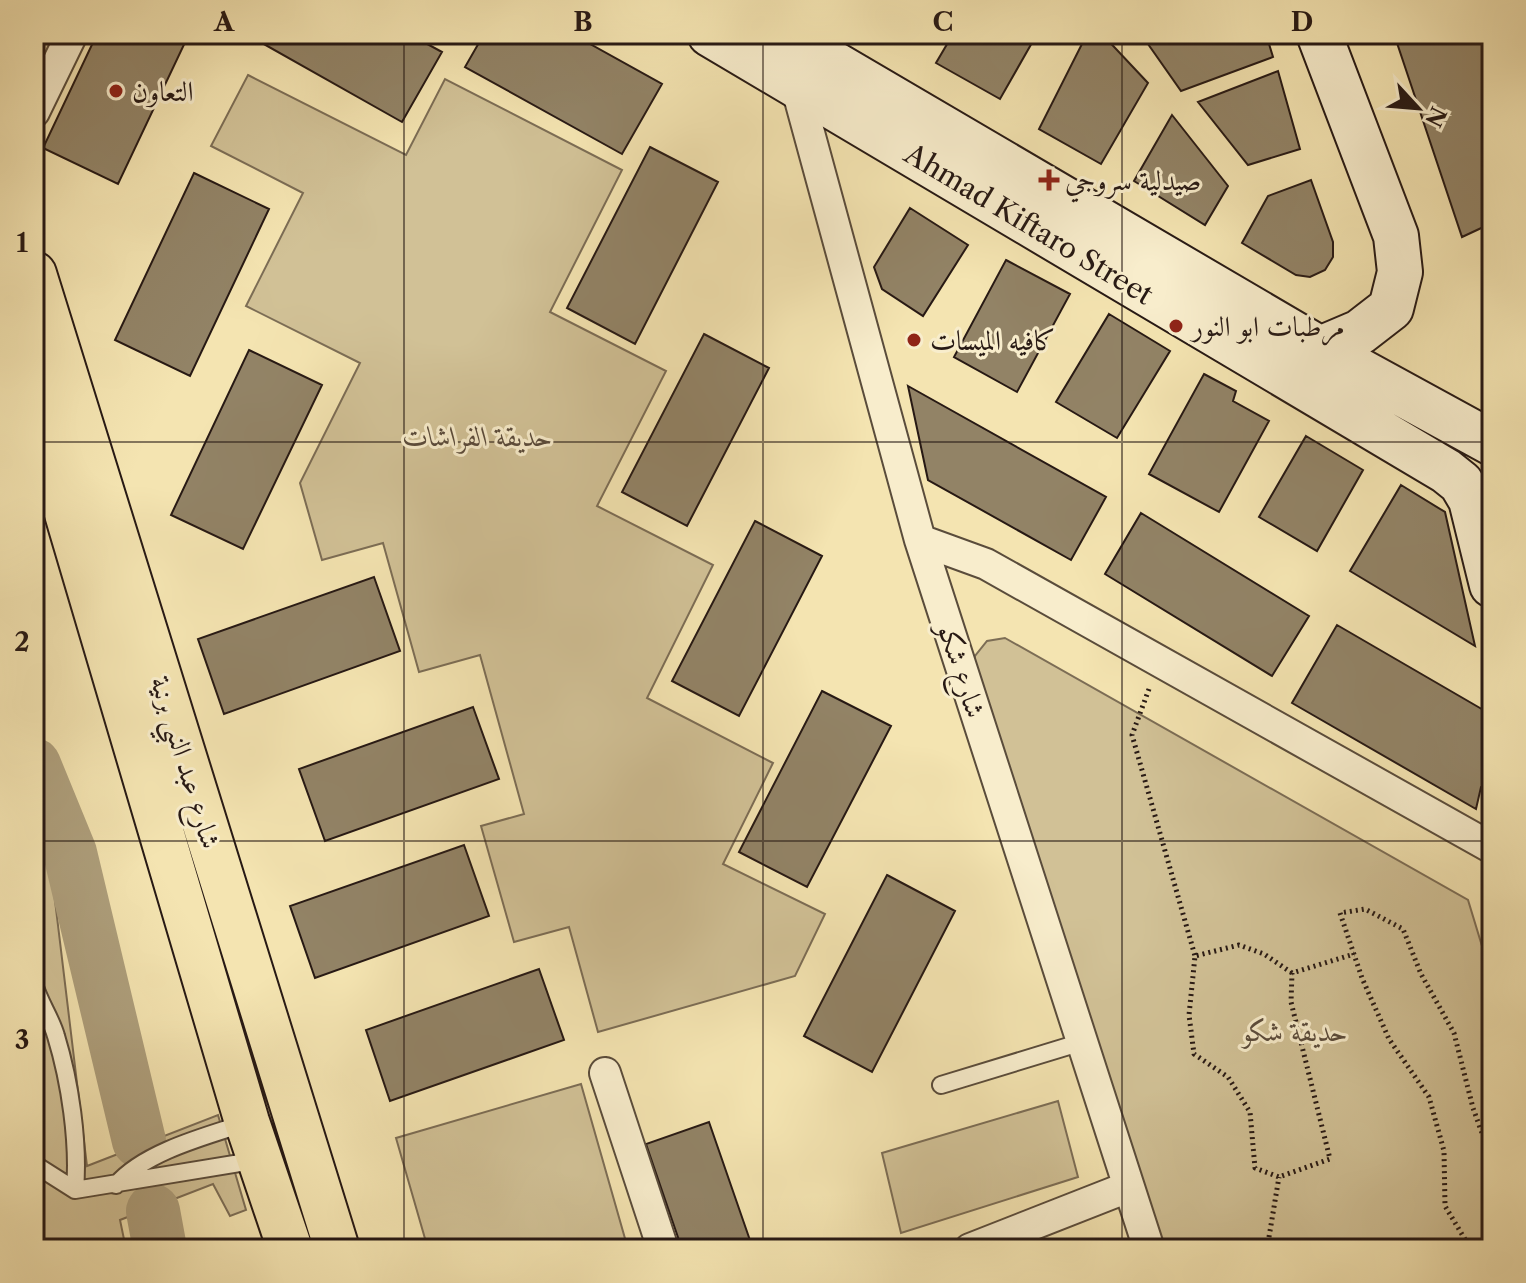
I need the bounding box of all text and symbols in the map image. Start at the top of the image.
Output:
text: A [213,6,235,38]
text: B [573,6,593,38]
text: C [933,6,953,38]
text: D [1291,6,1313,38]
north arrow [1378,68,1458,148]
place label: التعاون [132,74,194,108]
marker: التعاون [107,82,125,100]
text: N [1419,102,1452,131]
street label: Ahmad Kiftaro Street [898,136,1159,312]
place label: صيدلية سروجي [1065,163,1201,203]
marker: صيدلية سروجي [1040,171,1058,189]
text: 1 [16,227,28,259]
place label: مرطبات ابو النور [1189,309,1345,346]
marker: مرطبات ابو النور [1167,317,1185,335]
place label: كافيه الميسات [930,323,1056,357]
marker: كافيه الميسات [905,331,923,349]
park label: حديقة الفراشات [403,419,553,454]
street label: شارع شكو [923,615,993,724]
text: 2 [14,626,30,658]
street label: شارع عبد النبي برنية [134,672,228,855]
park label: حديقة شكو [1240,1014,1348,1049]
text: 3 [15,1024,29,1056]

